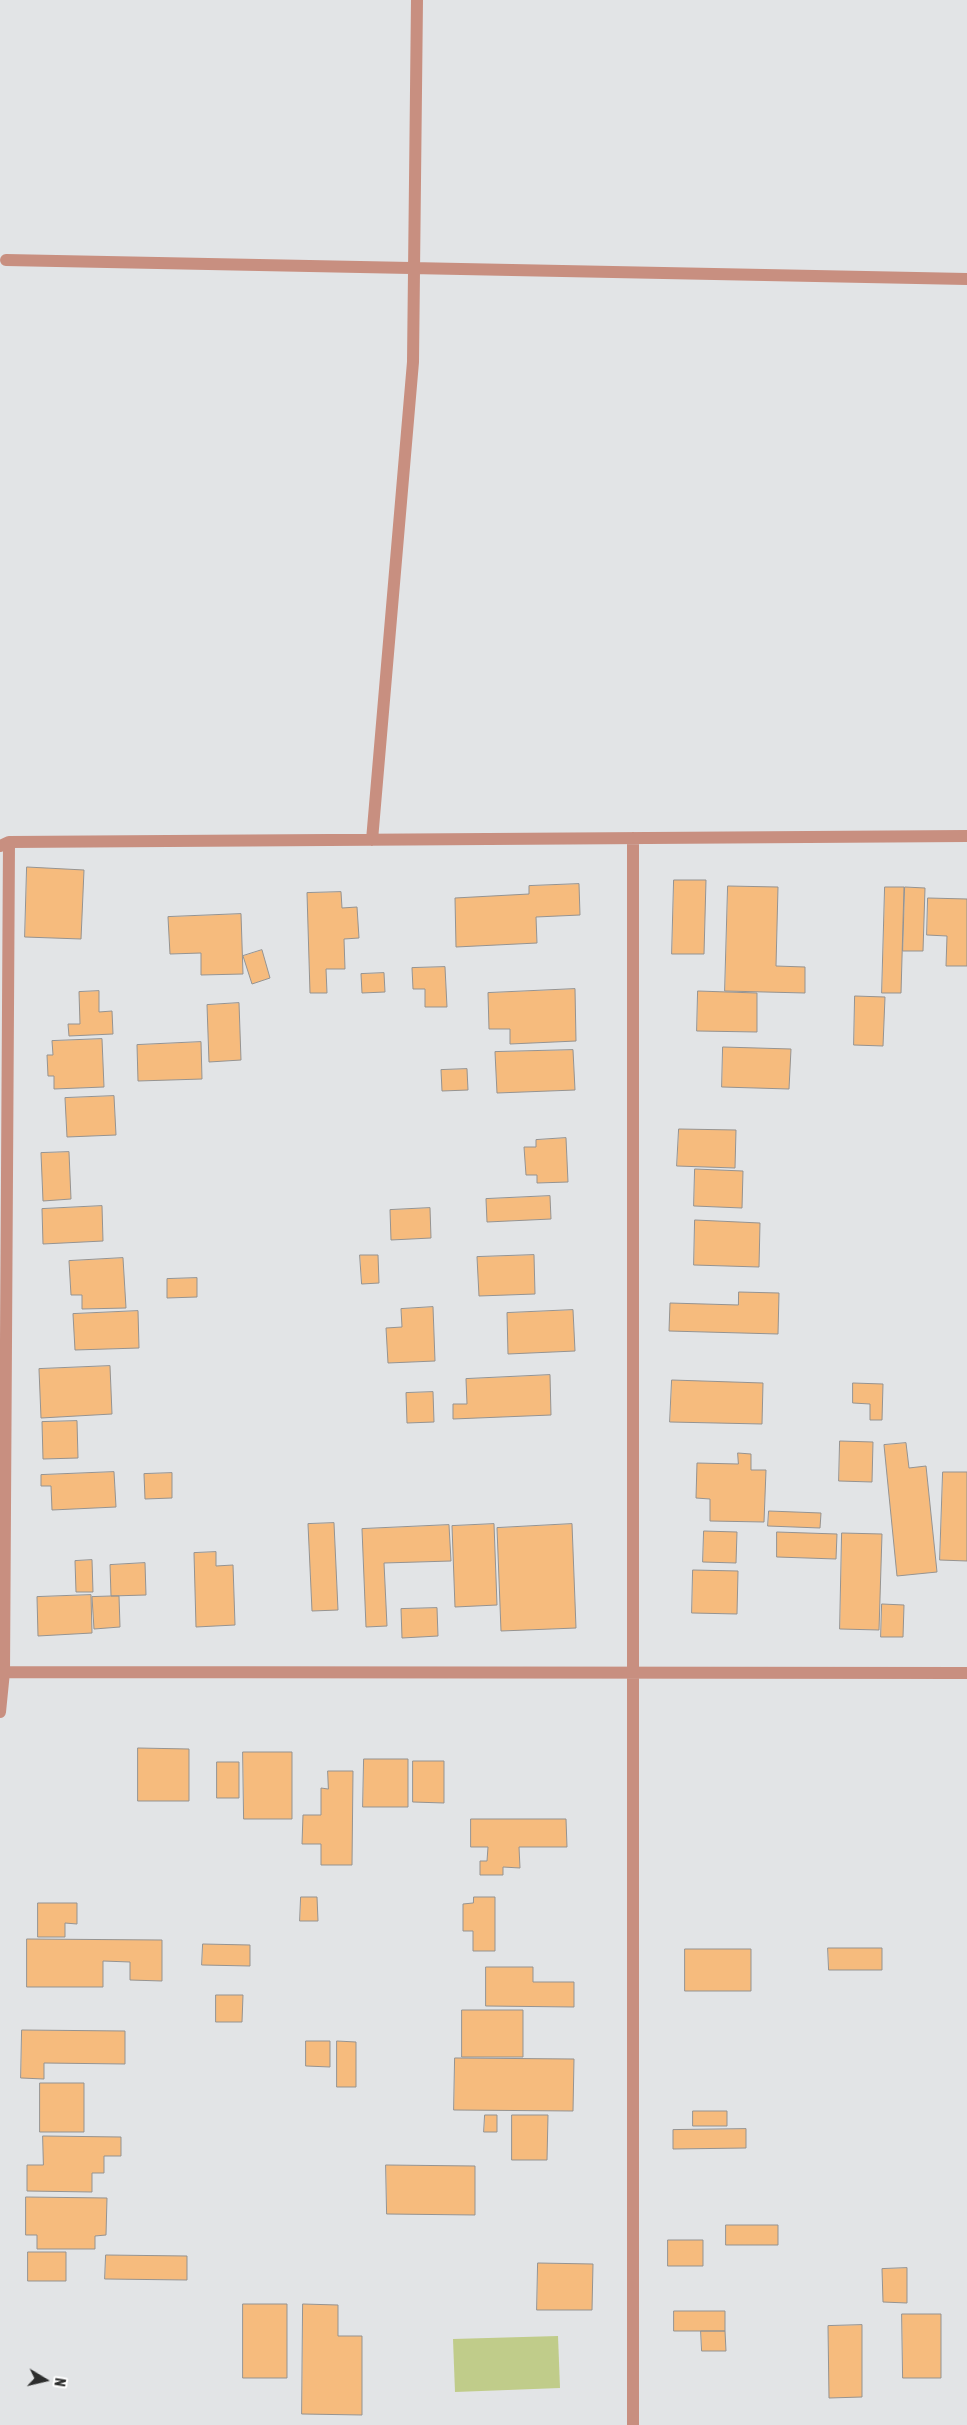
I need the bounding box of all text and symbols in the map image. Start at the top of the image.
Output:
north arrow [20,2355,70,2405]
text: N [51,2377,68,2388]

